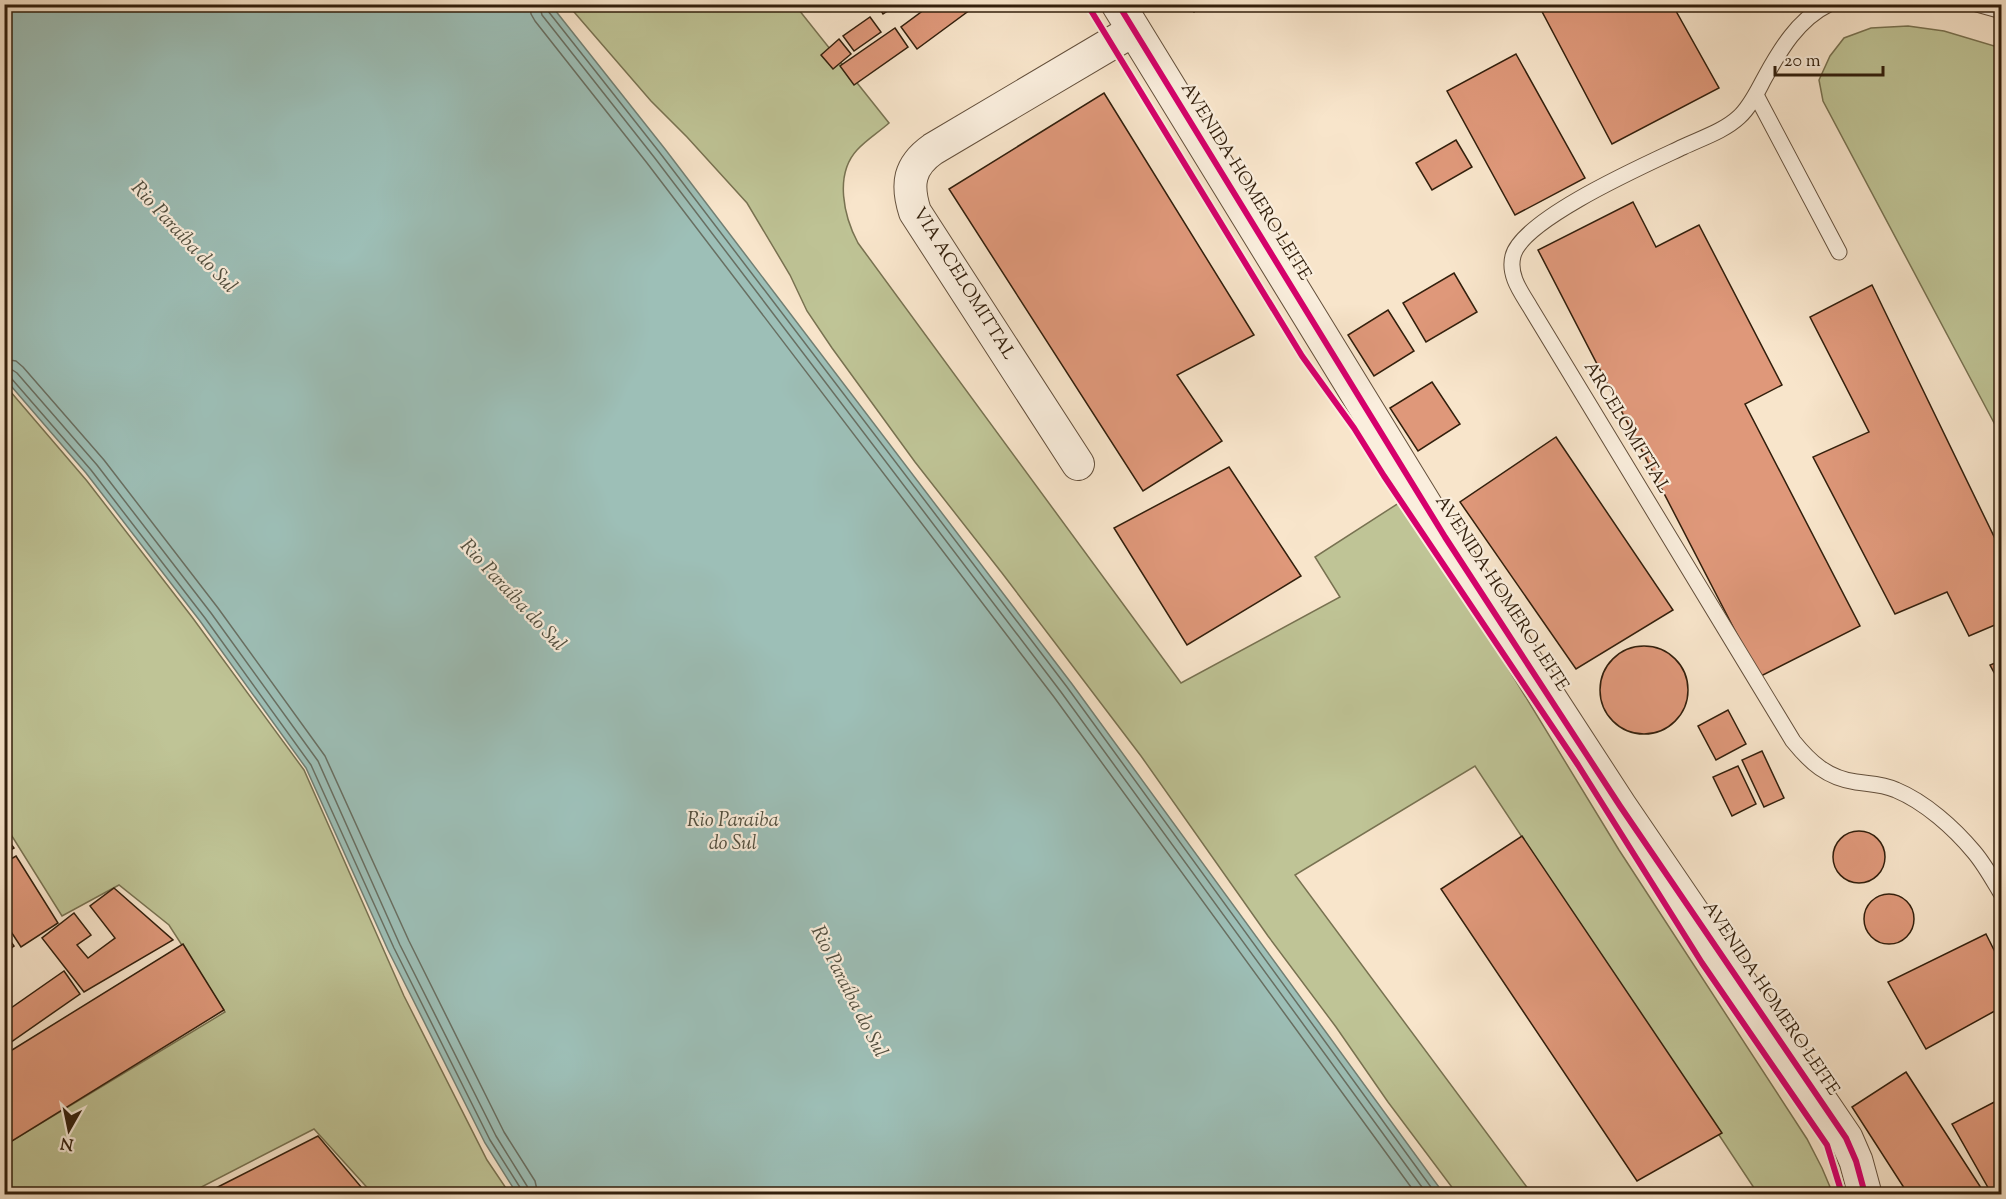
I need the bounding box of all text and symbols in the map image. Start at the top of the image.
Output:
scale bar [1775,39,1883,77]
text: 20 m [1784,49,1821,75]
street label: AVENIDA HOMERO LEITE [1173,78,1317,286]
water label: Rio Paraíba do Sul [123,175,243,301]
street label: VIA ACELOMITTAL [905,203,1021,365]
street label: ARCELOMITTAL [1576,357,1676,499]
street label: AVENIDA HOMERO LEITE [1428,491,1574,697]
water label: Rio Paraíba do Sul [452,533,572,659]
water label: Rio Paraiba do Sul [687,807,779,859]
street label: AVENIDA HOMERO LEITE [1695,897,1845,1101]
water label: Rio Paraíba do Sul [802,921,894,1063]
north arrow [39,1100,99,1160]
text: N [59,1130,75,1155]

